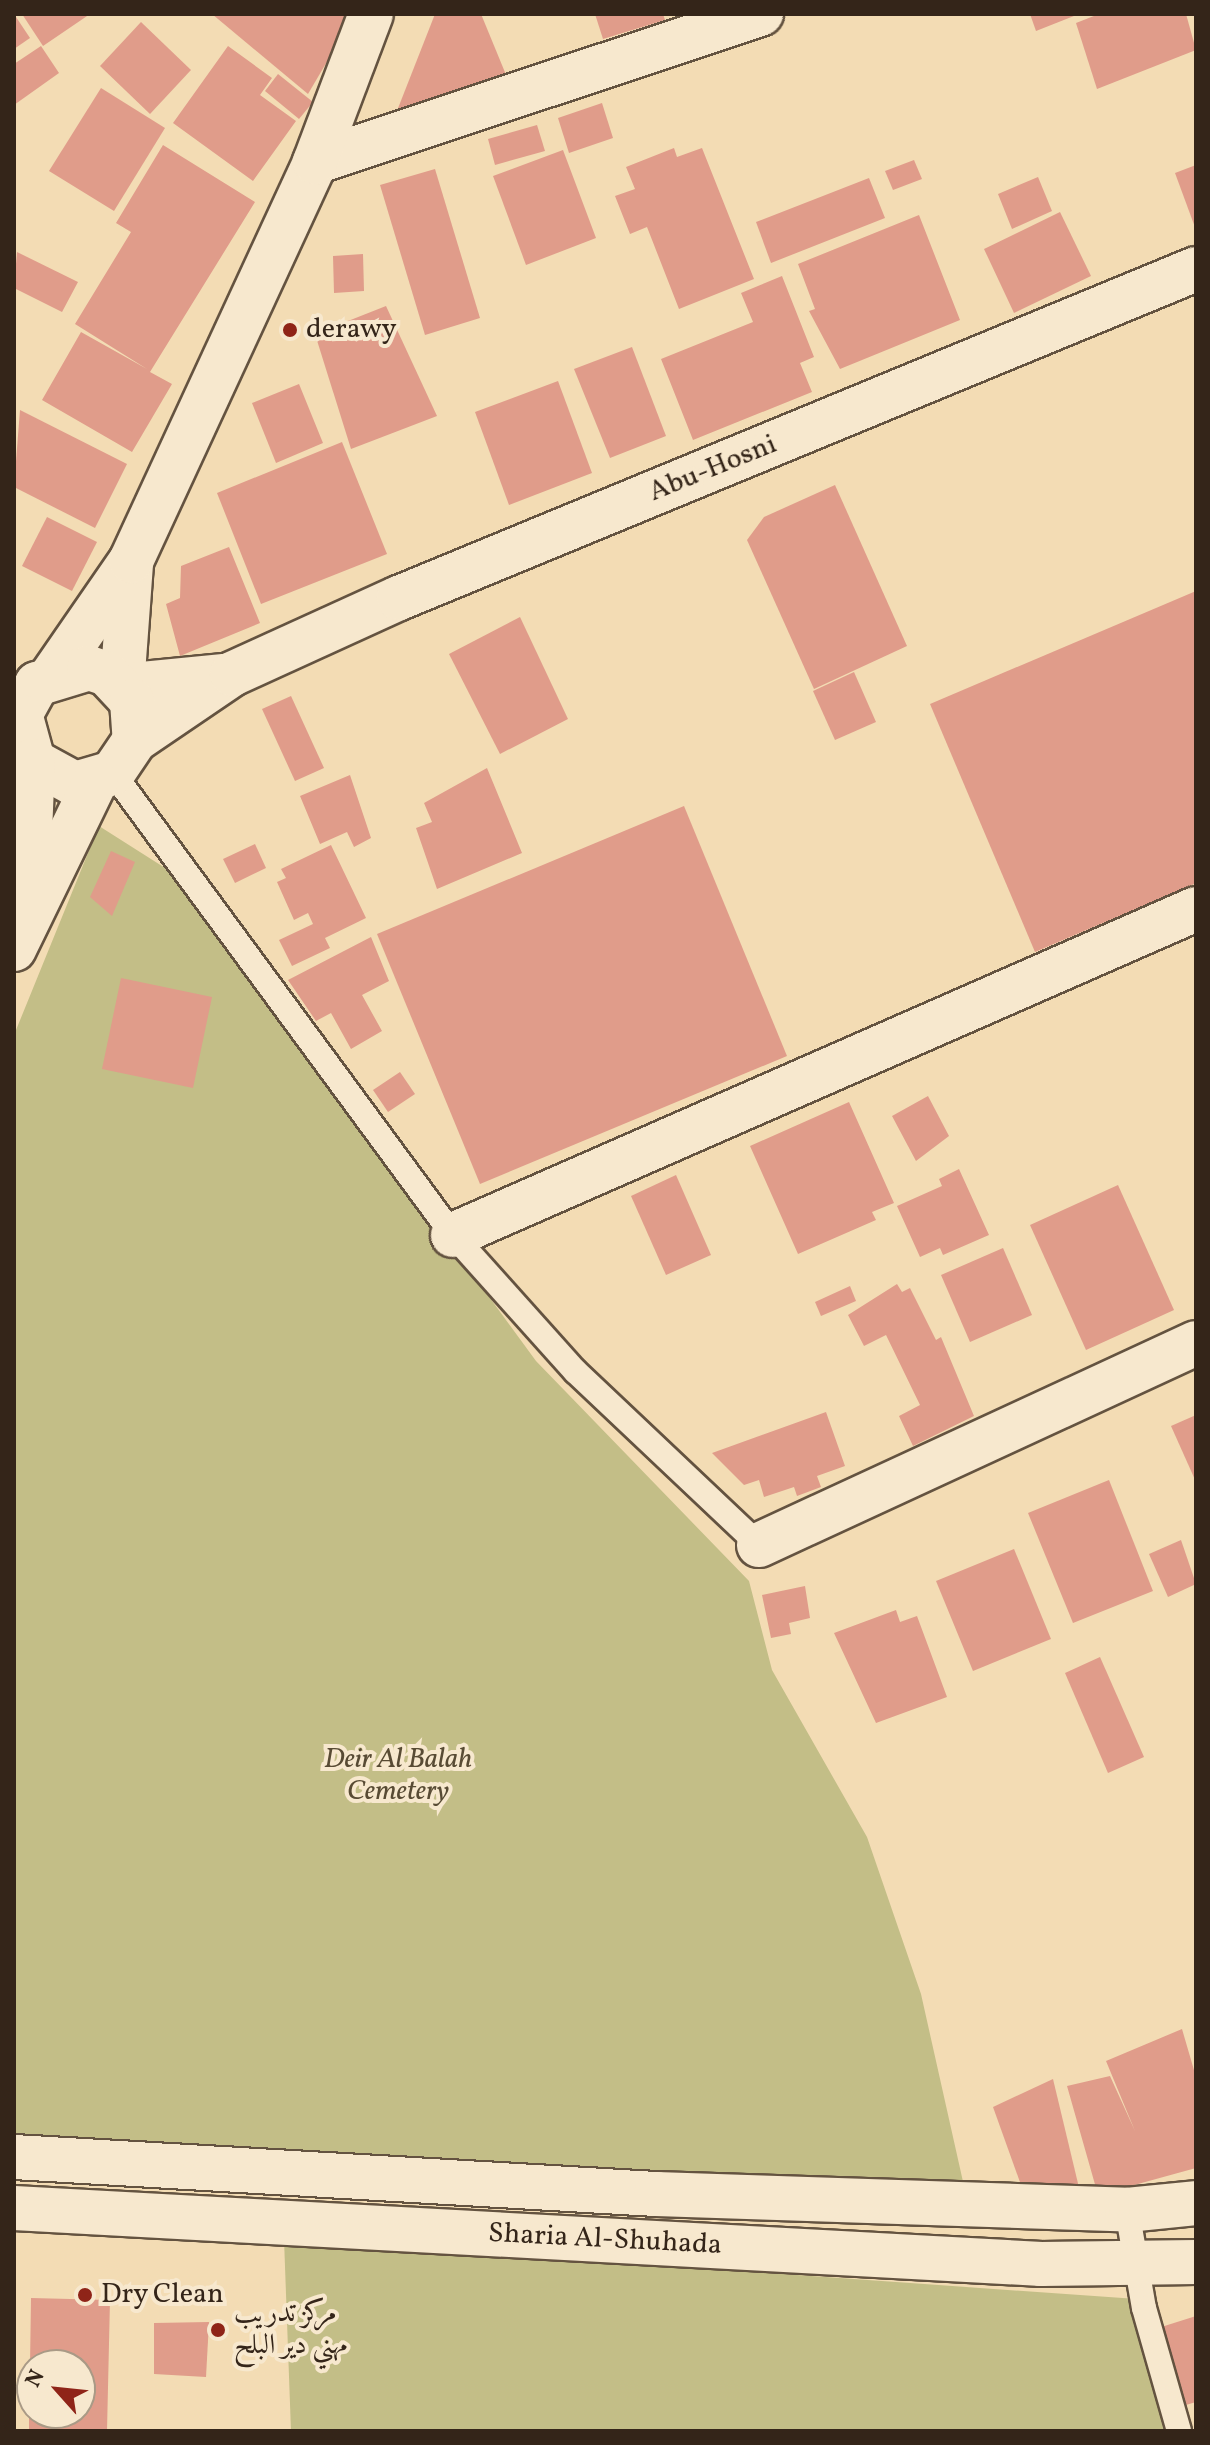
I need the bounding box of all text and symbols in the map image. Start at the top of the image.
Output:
place label: derawy [306,313,397,347]
marker: derawy [281,321,299,339]
street label: Abu-Hosni [644,428,782,510]
park label: Deir Al Balah Cemetery [324,1743,472,1809]
street label: Sharia Al-Shuhada [487,2217,723,2263]
place label: Dry Clean [101,2278,225,2312]
marker: Dry Clean [76,2286,94,2304]
place label: مركز تدريب مهني دير البلح [234,2297,347,2363]
marker: مركز تدريب مهني دير البلح [209,2321,227,2339]
north arrow [16,2349,96,2429]
text: N [19,2365,53,2393]

